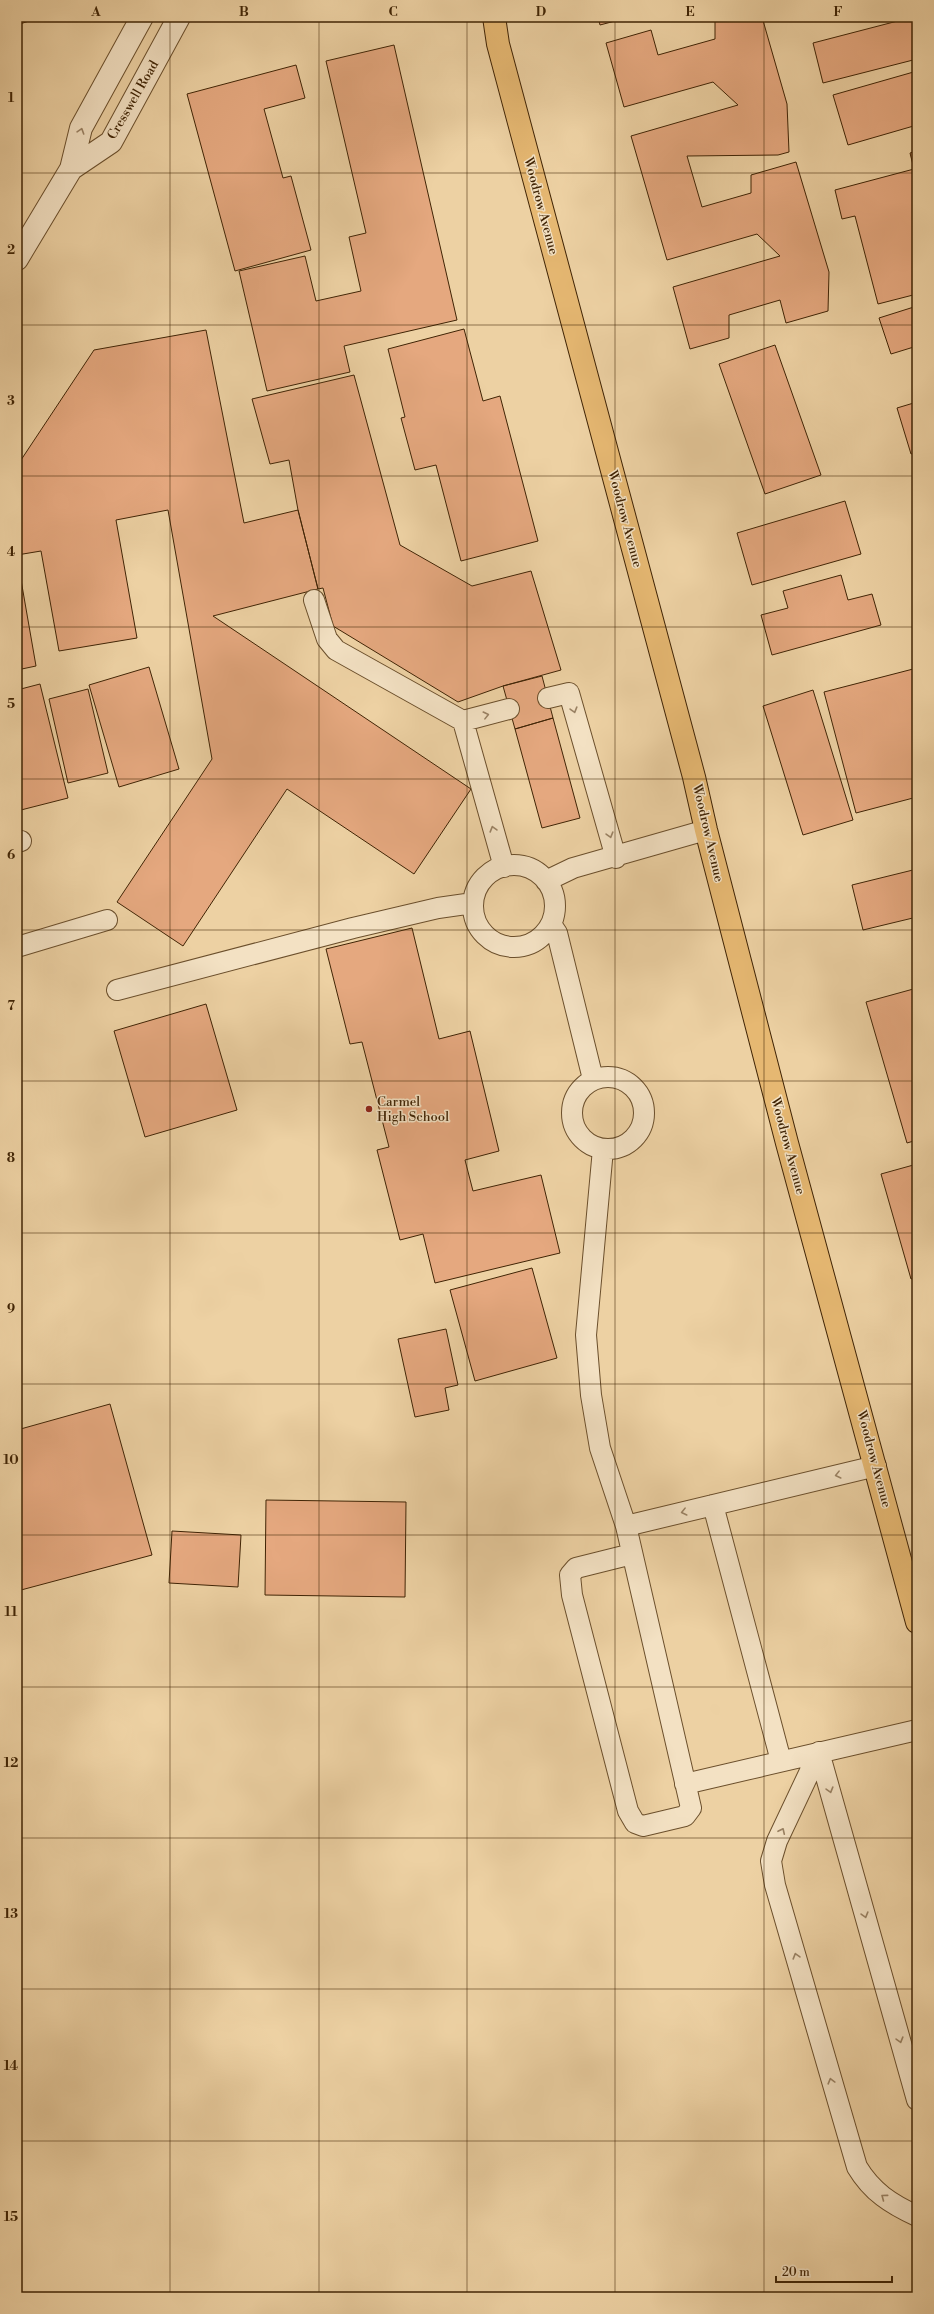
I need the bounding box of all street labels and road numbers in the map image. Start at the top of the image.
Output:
street label: Cresswell Road [104,57,162,142]
street label: Woodrow Avenue [520,155,562,257]
street label: Woodrow Avenue [604,468,646,570]
street label: Woodrow Avenue [689,782,727,884]
street label: Woodrow Avenue [767,1095,809,1197]
street label: Woodrow Avenue [853,1408,895,1510]

